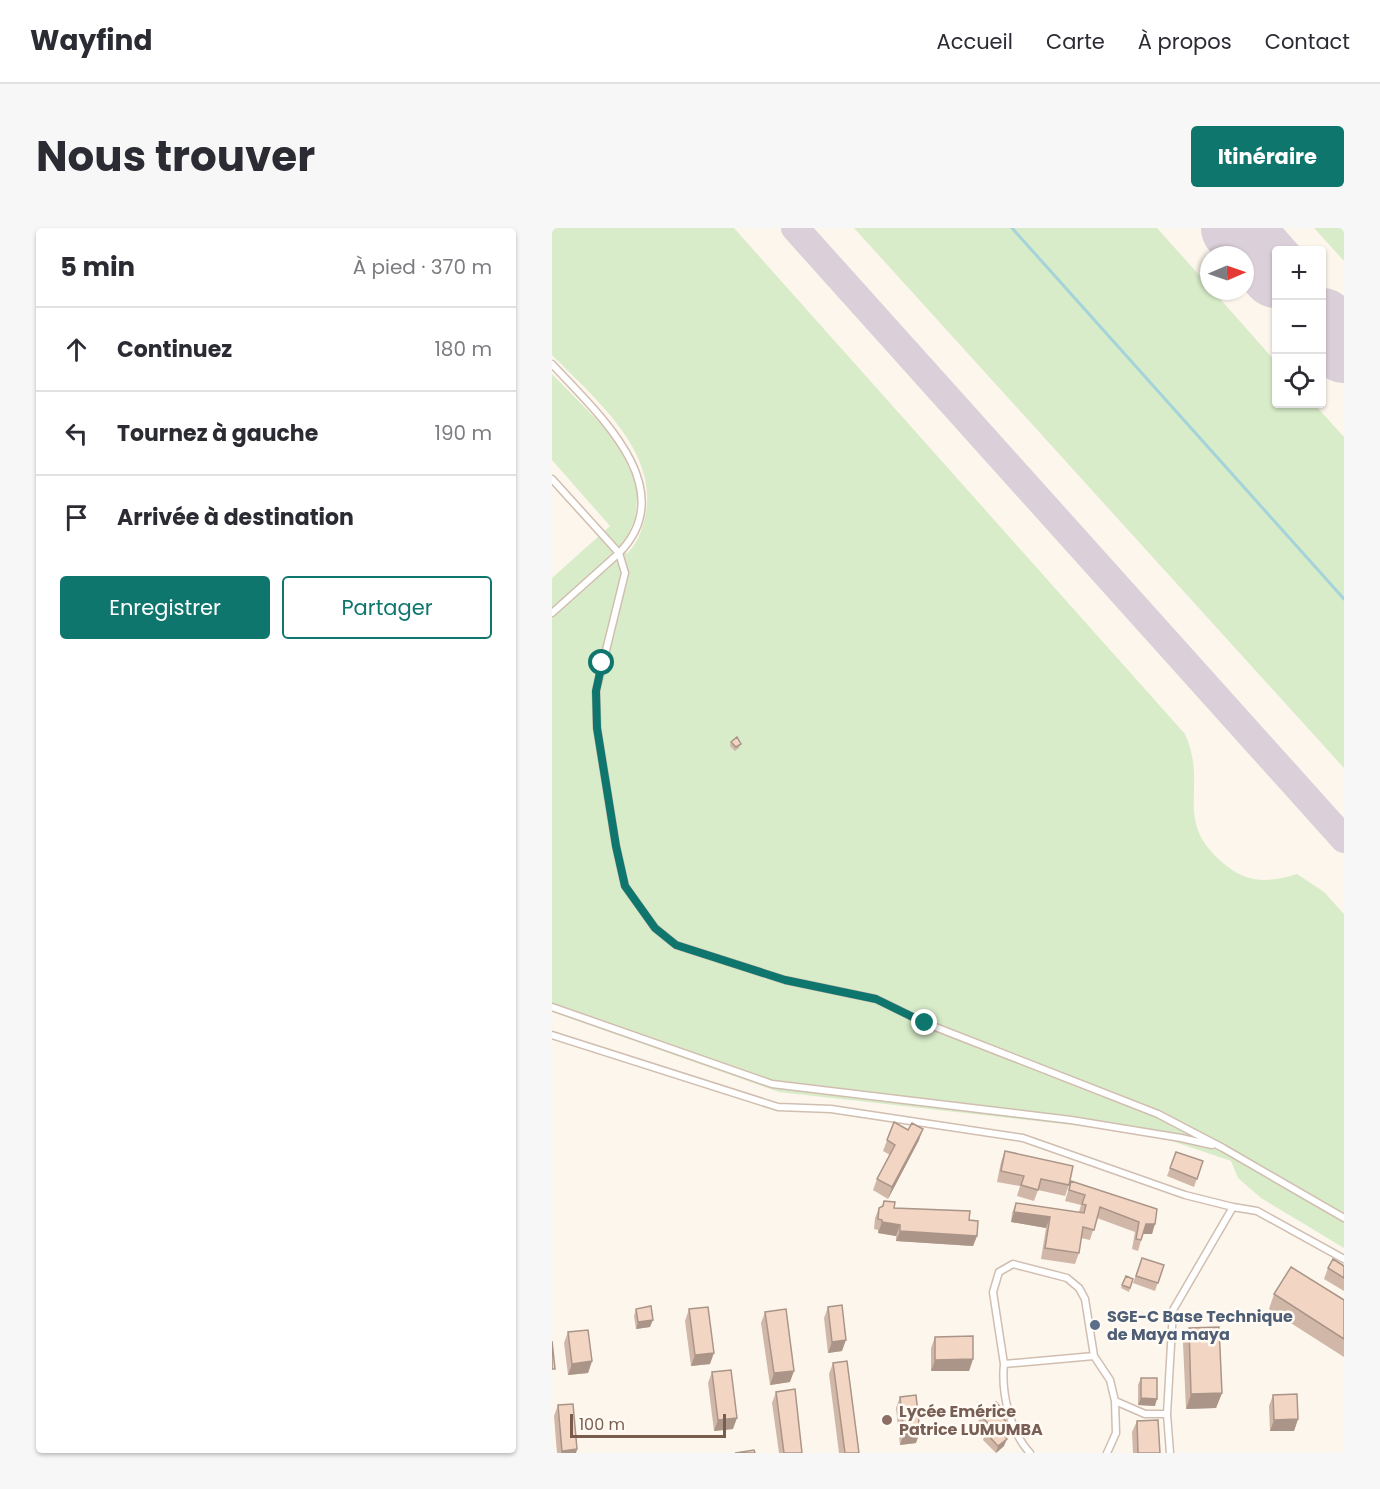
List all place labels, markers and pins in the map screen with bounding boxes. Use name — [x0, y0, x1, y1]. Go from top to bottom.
place label: SGE-C Base Technique de Maya maya — [1107, 1305, 1293, 1346]
marker: SGE-C Base Technique de Maya maya — [1088, 1318, 1102, 1332]
place label: Lycée Emérice Patrice LUMUMBA — [899, 1400, 1043, 1441]
marker: Lycée Emérice Patrice LUMUMBA — [880, 1413, 894, 1427]

